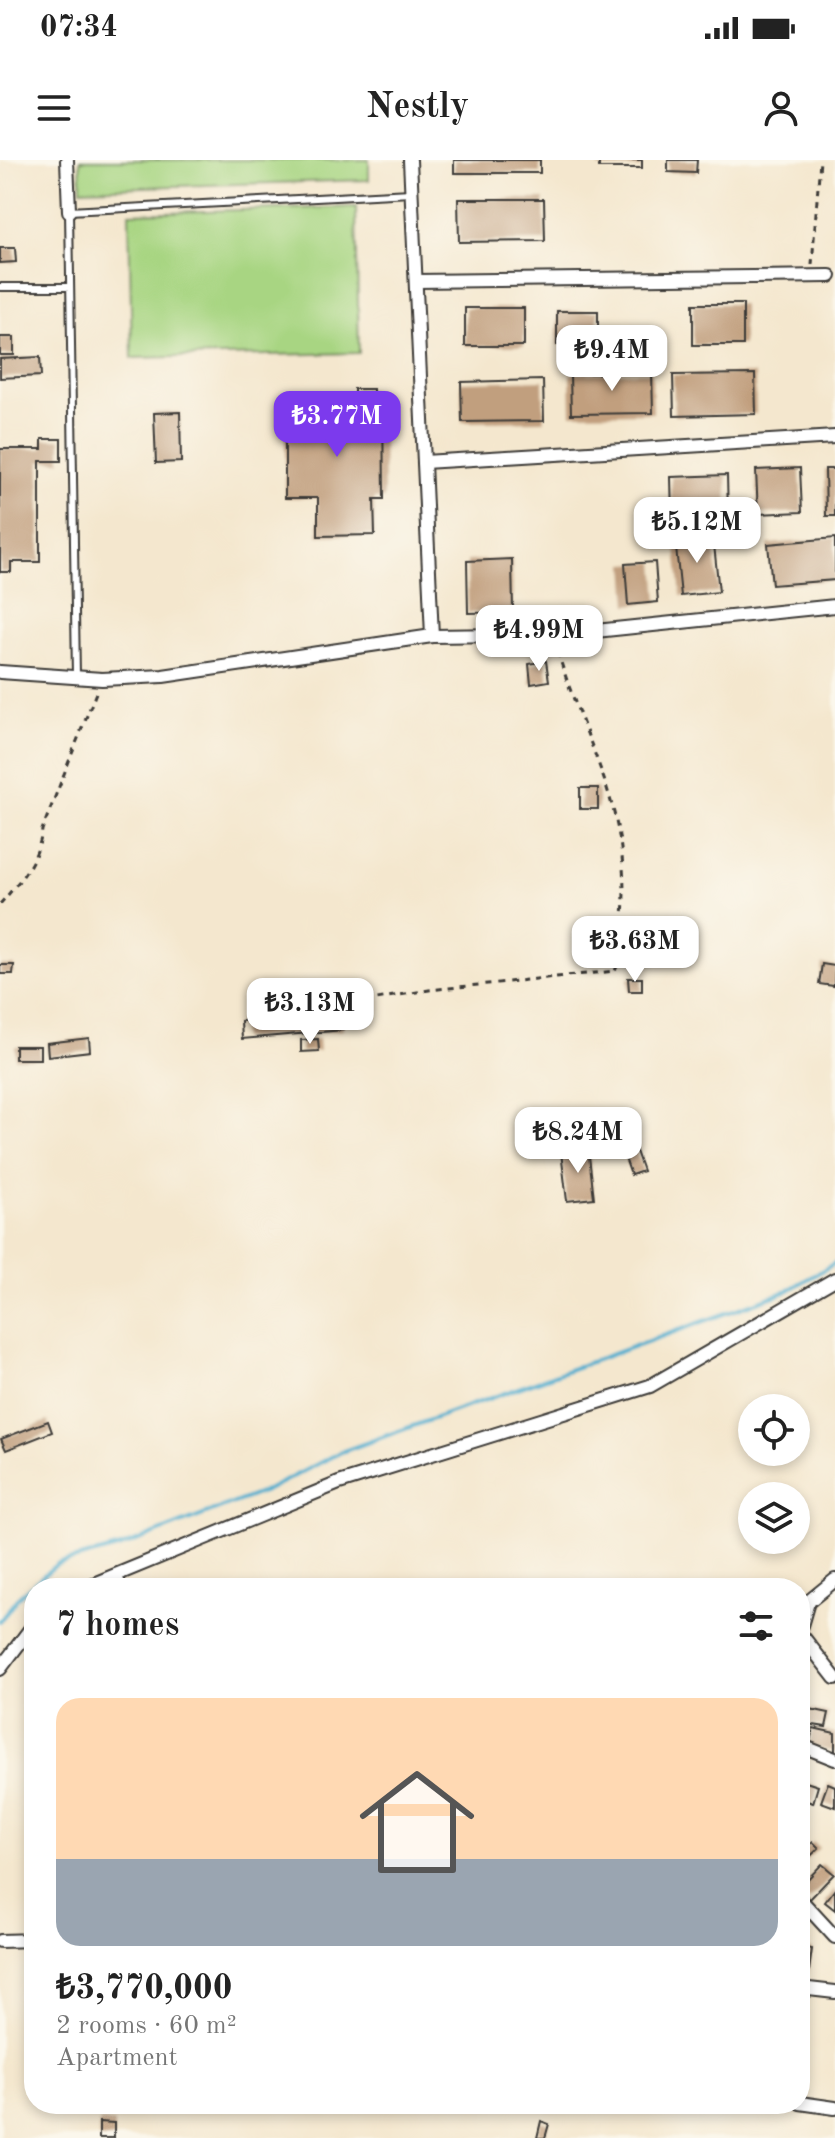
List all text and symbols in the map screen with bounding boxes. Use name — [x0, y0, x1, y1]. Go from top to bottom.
text: 07:34 — [40, 13, 118, 43]
icon: menu — [32, 86, 76, 130]
icon: person — [759, 86, 803, 130]
text: Nestly — [366, 90, 469, 126]
pin: ₺9.4M — [556, 325, 668, 393]
text: ₺9.4M — [574, 338, 650, 364]
pin: ₺3.77M — [272, 391, 402, 459]
text: ₺3.77M — [292, 404, 382, 430]
pin: ₺5.12M — [632, 497, 762, 565]
text: ₺5.12M — [652, 510, 742, 536]
pin: ₺4.99M — [474, 605, 604, 673]
text: ₺4.99M — [494, 618, 584, 644]
pin: ₺3.63M — [570, 916, 700, 984]
text: ₺3.63M — [590, 929, 680, 955]
pin: ₺3.13M — [245, 978, 375, 1046]
text: ₺3.13M — [265, 991, 355, 1017]
pin: ₺8.24M — [513, 1107, 643, 1175]
text: ₺8.24M — [533, 1120, 623, 1146]
map controls — [738, 1394, 810, 1554]
button: locate — [738, 1394, 810, 1466]
button: layers — [738, 1482, 810, 1554]
icon: filters — [734, 1604, 778, 1648]
text: 7 homes — [56, 1609, 179, 1643]
icon: home — [345, 1750, 489, 1894]
text: ₺3,770,000 — [56, 1972, 233, 2006]
text: 2 rooms · 60 m² — [56, 2013, 237, 2039]
text: Apartment — [56, 2045, 178, 2071]

